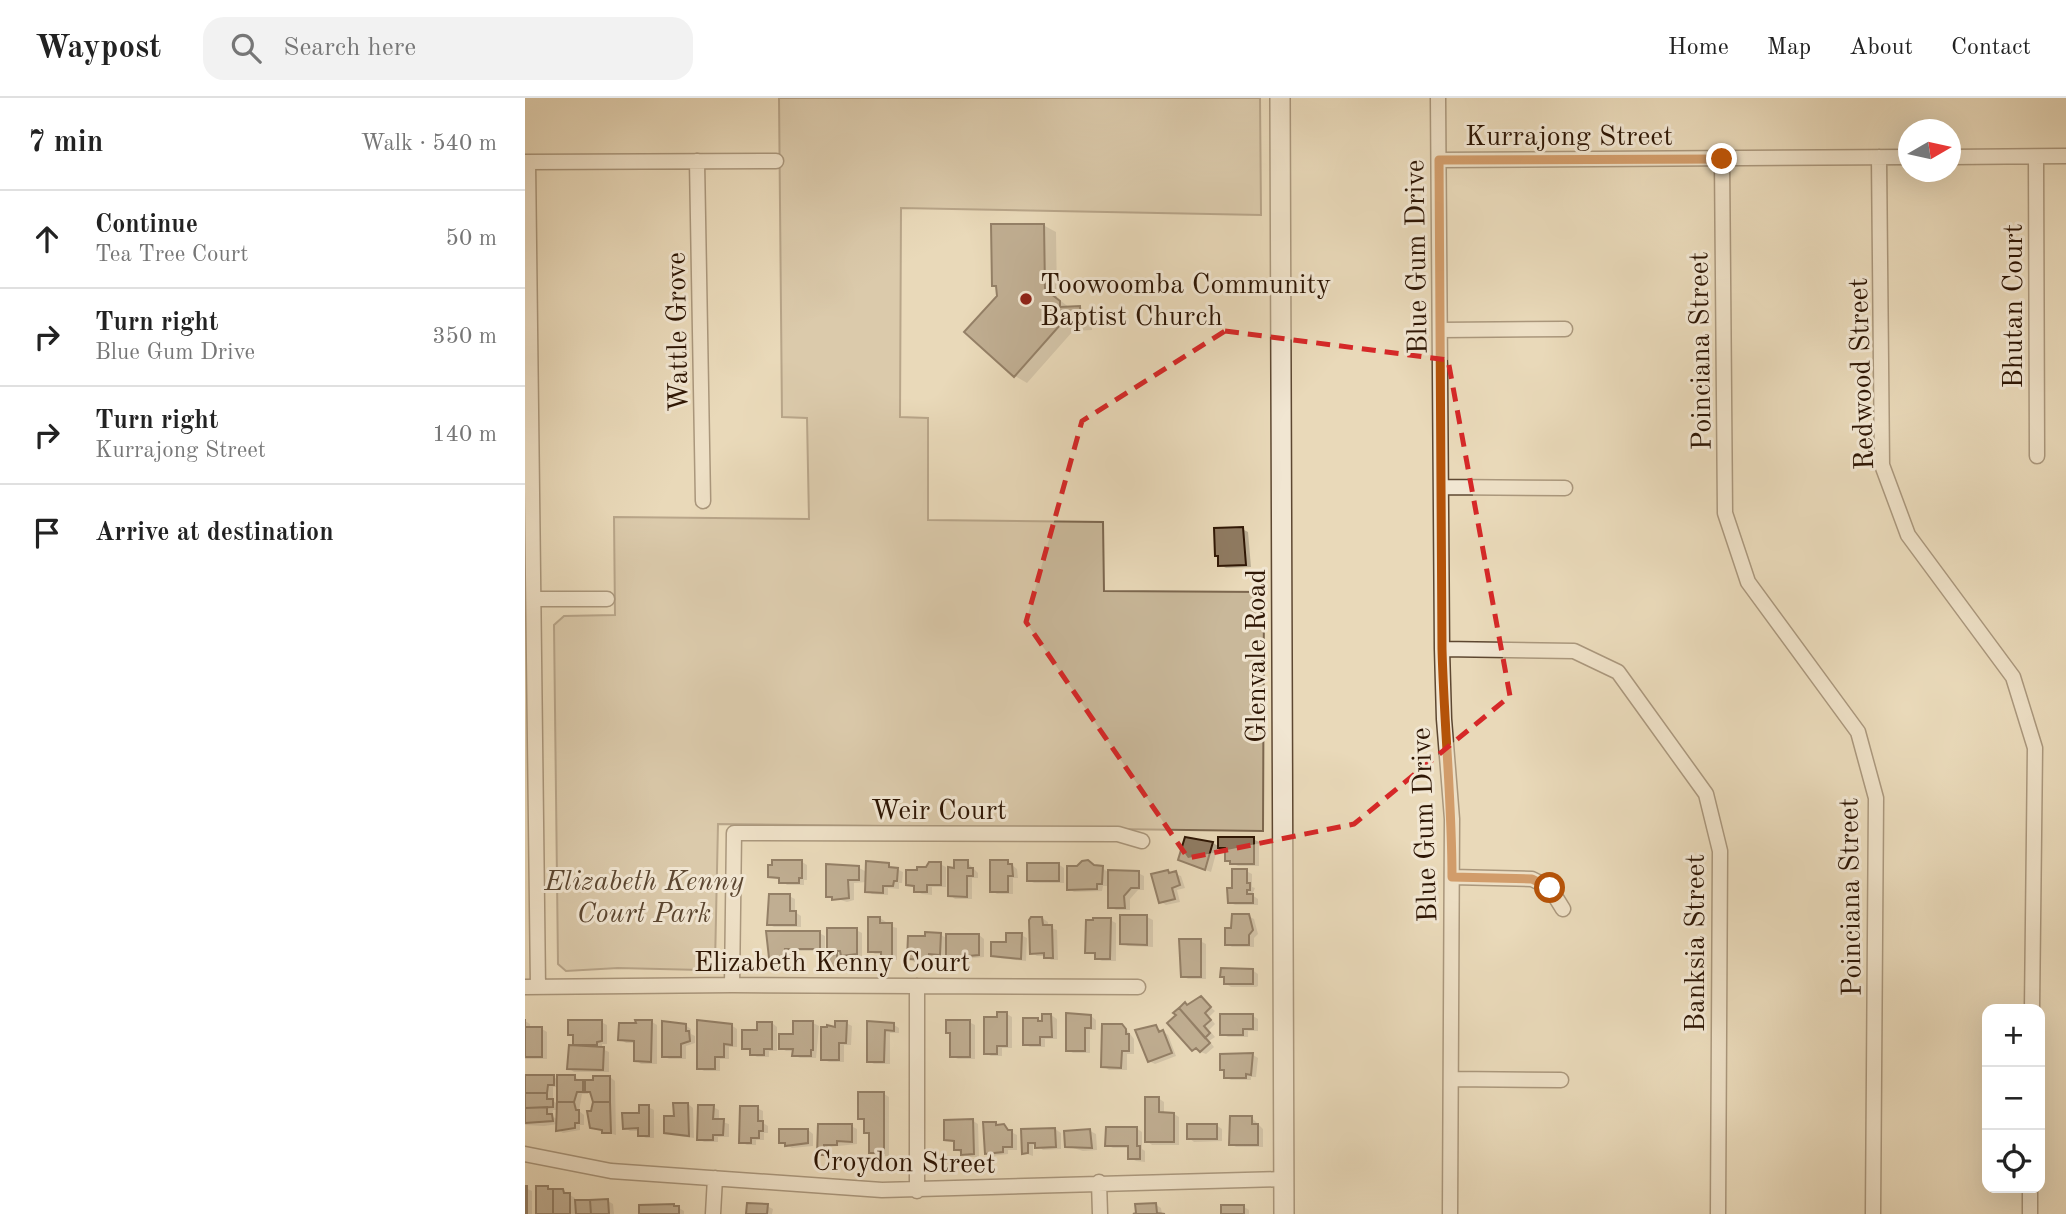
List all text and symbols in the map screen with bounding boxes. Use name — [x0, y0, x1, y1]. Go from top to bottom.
search box — [203, 17, 693, 80]
icon: search — [227, 29, 265, 67]
text: Waypost — [35, 32, 161, 65]
text: Search here — [283, 35, 416, 61]
text: Home — [1668, 36, 1729, 60]
text: Map — [1767, 36, 1811, 60]
text: About — [1849, 36, 1913, 60]
text: Contact — [1951, 36, 2031, 60]
north arrow — [1898, 119, 1961, 182]
street label: Kurrajong Street — [1465, 124, 1673, 152]
text: 7 min — [28, 128, 103, 158]
text: Walk · 540 m — [361, 132, 497, 155]
route end — [1706, 143, 1737, 174]
street label: Blue Gum Drive — [1402, 159, 1434, 355]
text: Continue — [95, 212, 198, 238]
icon: ahead — [28, 220, 66, 258]
street label: Bhutan Court — [2001, 224, 2029, 388]
text: 50 m — [446, 227, 497, 250]
text: Tea Tree Court — [95, 243, 248, 266]
street label: Poinciana Street — [1686, 251, 1718, 451]
street label: Wattle Grove — [664, 252, 694, 412]
place label: Toowoomba Community Baptist Church — [1040, 272, 1331, 332]
street label: Redwood Street — [1846, 277, 1880, 471]
marker: Toowoomba Community Baptist Church — [1018, 291, 1034, 307]
text: Turn right — [95, 310, 218, 336]
icon: right — [28, 318, 66, 356]
text: 350 m — [432, 325, 497, 348]
text: Blue Gum Drive — [95, 341, 255, 364]
text: Turn right — [95, 408, 218, 434]
icon: right — [28, 416, 66, 454]
text: 140 m — [432, 423, 497, 446]
text: Kurrajong Street — [95, 439, 266, 462]
icon: arrive — [28, 514, 66, 552]
text: Arrive at destination — [95, 520, 334, 546]
street label: Glenvale Road — [1244, 569, 1272, 743]
street label: Blue Gum Drive — [1409, 727, 1443, 923]
street label: Poinciana Street — [1836, 797, 1868, 997]
street label: Weir Court — [871, 798, 1007, 826]
street label: Banksia Street — [1683, 854, 1711, 1032]
park label: Elizabeth Kenny Court Park — [543, 869, 744, 929]
route start — [1534, 872, 1565, 903]
street label: Elizabeth Kenny Court — [694, 950, 970, 978]
map controls — [1982, 1004, 2045, 1193]
button: + — [1982, 1004, 2045, 1067]
button: − — [1982, 1067, 2045, 1130]
button: locate — [1982, 1130, 2045, 1193]
street label: Croydon Street — [812, 1148, 996, 1180]

